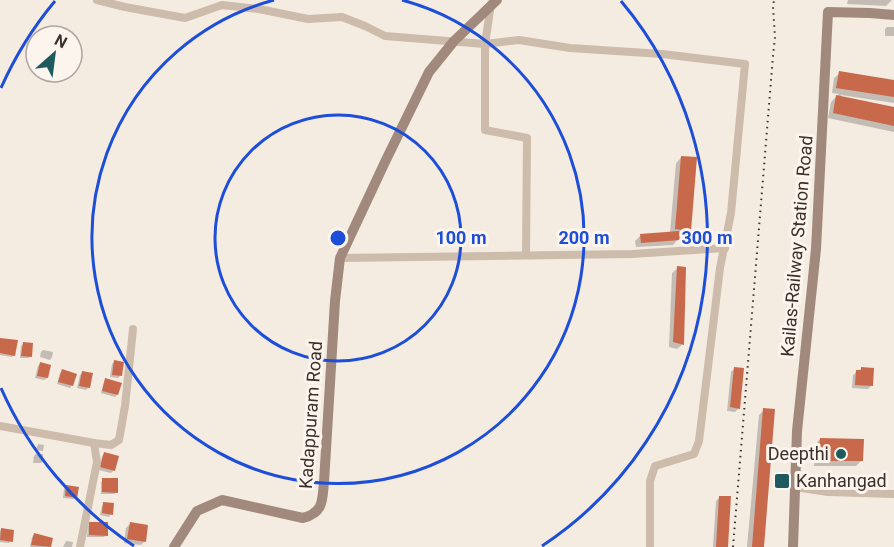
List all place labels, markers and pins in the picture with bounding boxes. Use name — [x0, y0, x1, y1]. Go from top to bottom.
centre of rings — [328, 228, 348, 248]
place label: Deepthi — [768, 443, 829, 464]
marker: Deepthi — [834, 447, 848, 461]
place label: Kanhangad — [796, 470, 887, 491]
marker: Kanhangad — [773, 472, 791, 490]

